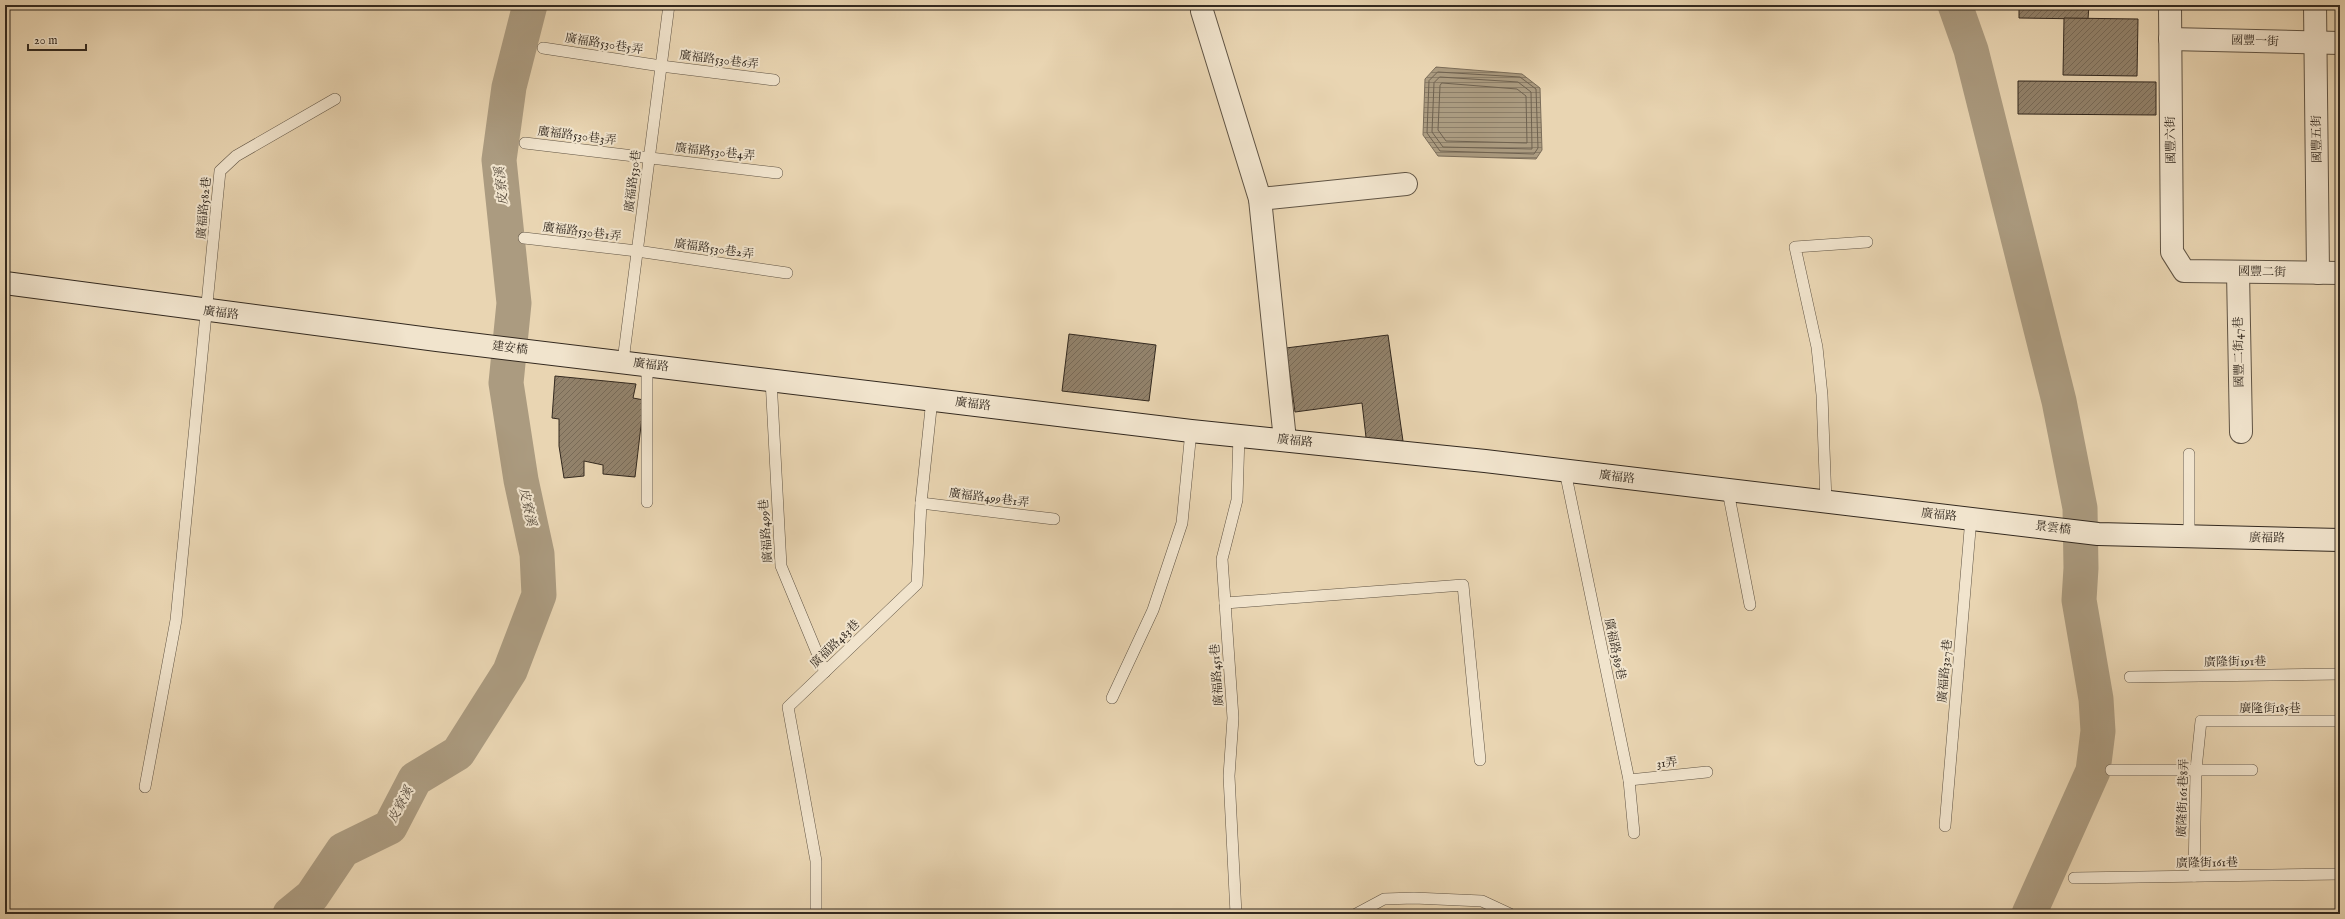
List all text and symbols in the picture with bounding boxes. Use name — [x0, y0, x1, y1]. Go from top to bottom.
scale bar — [28, 26, 86, 52]
street label: 廣福路530巷5弄 — [564, 30, 644, 58]
text: 20 m — [34, 33, 57, 48]
street label: 國豐一街 — [2231, 33, 2280, 49]
street label: 廣福路530巷6弄 — [678, 48, 760, 72]
street label: 國豐五街 — [2309, 114, 2325, 163]
street label: 國豐六街 — [2163, 115, 2179, 164]
street label: 廣福路530巷3弄 — [537, 124, 617, 148]
street label: 廣福路530巷4弄 — [674, 140, 756, 164]
street label: 廣福路530巷 — [622, 149, 644, 213]
water label: 皮寮溪 — [491, 164, 512, 206]
street label: 廣福路582巷 — [194, 176, 214, 240]
street label: 廣福路530巷1弄 — [542, 220, 622, 244]
street label: 廣福路530巷2弄 — [673, 236, 755, 262]
street label: 國豐二街 — [2238, 264, 2287, 280]
street label: 廣福路 — [202, 303, 240, 323]
street label: 國豐二街47巷 — [2231, 316, 2247, 388]
street label: 建安橋 — [491, 338, 529, 358]
street label: 廣福路 — [632, 355, 670, 375]
street label: 廣福路 — [954, 394, 992, 414]
street label: 廣福路 — [1276, 432, 1314, 450]
street label: 廣福路 — [1598, 467, 1636, 487]
water label: 皮寮溪 — [515, 486, 540, 530]
street label: 廣福路499巷1弄 — [948, 486, 1030, 510]
street label: 廣福路499巷 — [756, 498, 776, 564]
street label: 廣福路 — [1920, 506, 1958, 524]
street label: 景雲橋 — [2034, 518, 2072, 538]
street label: 廣福路 — [2249, 530, 2285, 546]
street label: 廣福路483巷 — [807, 617, 863, 671]
street label: 廣福路389巷 — [1601, 617, 1629, 681]
street label: 廣福路327巷 — [1935, 639, 1955, 703]
street label: 廣福路451巷 — [1207, 643, 1227, 707]
street label: 廣隆街191巷 — [2204, 654, 2266, 670]
street label: 廣隆街185巷 — [2239, 701, 2301, 716]
street label: 31弄 — [1656, 754, 1678, 772]
street label: 廣隆街161巷8弄 — [2174, 758, 2192, 838]
water label: 皮寮溪 — [384, 782, 419, 826]
street label: 廣隆街161巷 — [2176, 855, 2238, 871]

